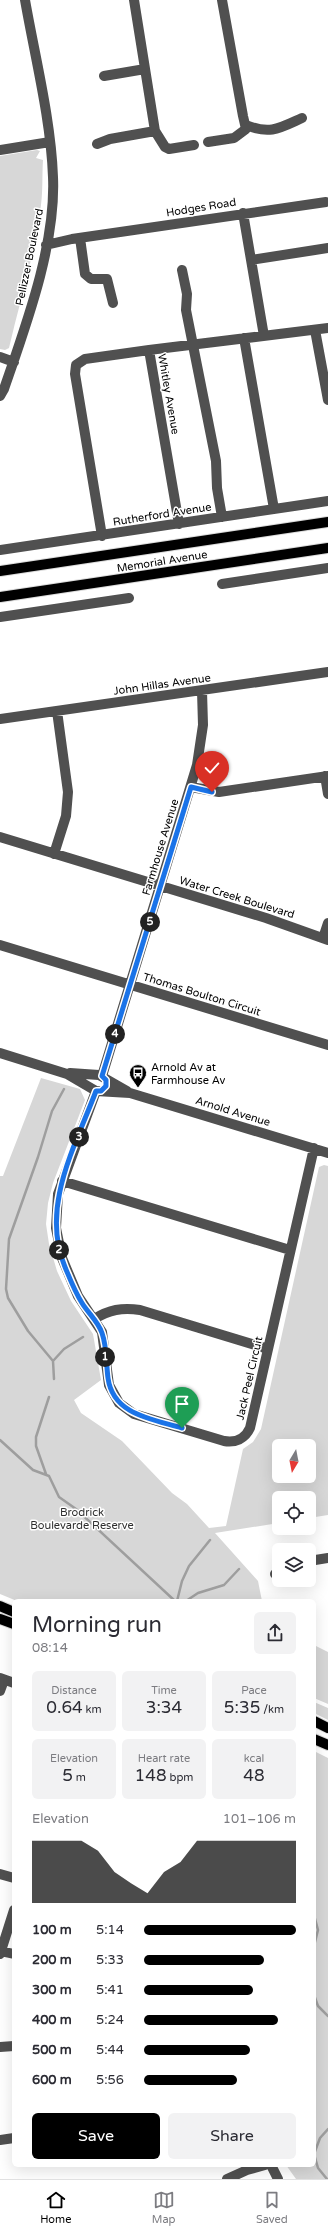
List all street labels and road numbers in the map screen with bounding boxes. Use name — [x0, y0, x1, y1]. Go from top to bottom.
street label: Hodges Road — [165, 196, 237, 219]
street label: Pellizzer Boulevard — [13, 207, 46, 307]
street label: Whitley Avenue — [155, 353, 182, 436]
street label: Rutherford Avenue — [112, 500, 212, 529]
street label: Memorial Avenue — [116, 548, 208, 575]
street label: John Hillas Avenue — [113, 671, 212, 698]
street label: Farmhouse Avenue — [140, 797, 181, 897]
street label: Water Creek Boulevard — [178, 874, 296, 921]
street label: Thomas Boulton Circuit — [141, 970, 262, 1019]
street label: Arnold Avenue — [194, 1094, 272, 1129]
street label: Jack Peel Circuit — [234, 1335, 265, 1421]

